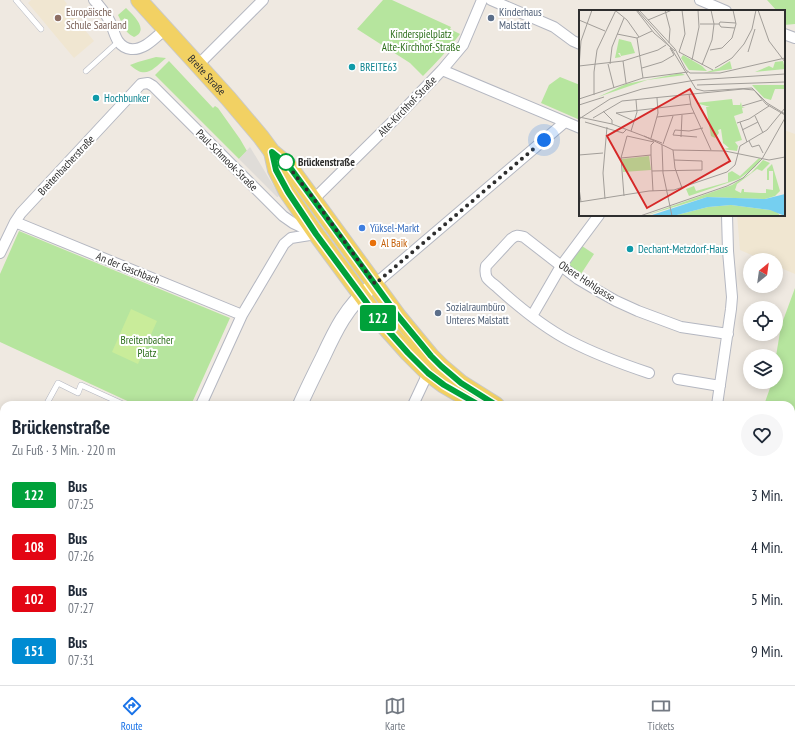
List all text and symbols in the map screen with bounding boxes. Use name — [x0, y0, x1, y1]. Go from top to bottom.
place label: Europäische Schule Saarland — [66, 5, 127, 32]
place label: Kinderhaus Malstatt — [499, 5, 542, 32]
inset map — [579, 10, 785, 216]
marker: Europäische Schule Saarland — [53, 13, 63, 23]
marker: Kinderhaus Malstatt — [486, 13, 496, 23]
park label: Kinderspielplatz Alte-Kirchhof-Straße — [382, 27, 461, 54]
street label: Breite Straße — [185, 52, 229, 98]
place label: BREITE63 — [360, 60, 397, 74]
marker: BREITE63 — [347, 62, 357, 72]
street label: Alte-Kirchhof-Straße — [375, 73, 440, 139]
place label: Hochbunker — [104, 91, 150, 105]
marker: Hochbunker — [91, 93, 101, 103]
street label: Paul-Schmook-Straße — [193, 126, 261, 194]
your location — [534, 130, 554, 150]
street label: Breitenbacherstraße — [35, 132, 98, 198]
marker: Brückenstraße — [277, 153, 295, 171]
place label: Brückenstraße — [298, 155, 355, 169]
place label: Yüksel-Markt — [370, 221, 419, 235]
marker: Yüksel-Markt — [357, 223, 367, 233]
place label: Al Baik — [381, 236, 408, 250]
marker: Al Baik — [368, 238, 378, 248]
place label: Dechant-Metzdorf-Haus — [638, 242, 728, 256]
marker: Dechant-Metzdorf-Haus — [625, 244, 635, 254]
street label: An der Gaschbach — [94, 249, 162, 287]
north arrow — [743, 253, 783, 293]
map controls — [743, 253, 783, 389]
street label: Obere Hohlgasse — [556, 258, 618, 305]
place label: Sozialraumbüro Unteres Malstatt — [446, 300, 509, 327]
button: locate — [743, 301, 783, 341]
line badge: 122 — [355, 305, 401, 331]
marker: Sozialraumbüro Unteres Malstatt — [433, 308, 443, 318]
text: 122 — [368, 309, 388, 327]
park label: Breitenbacher Platz — [121, 333, 173, 360]
button: layers — [743, 349, 783, 389]
button: heart — [741, 414, 783, 456]
text: Brückenstraße — [12, 415, 110, 439]
text: Zu Fuß · 3 Min. · 220 m — [12, 442, 115, 459]
text: Bus — [68, 477, 87, 496]
text: 122 — [24, 486, 44, 504]
text: 3 Min. — [751, 486, 783, 505]
text: 07:25 — [68, 496, 94, 513]
text: Bus — [68, 529, 87, 548]
text: 108 — [24, 538, 44, 556]
text: 4 Min. — [751, 538, 783, 557]
text: 07:26 — [68, 548, 94, 565]
text: Bus — [68, 581, 87, 600]
text: 102 — [24, 590, 44, 608]
text: 5 Min. — [751, 590, 783, 609]
text: 07:27 — [68, 600, 94, 617]
text: Bus — [68, 633, 87, 652]
text: 151 — [24, 642, 44, 660]
text: 9 Min. — [751, 642, 783, 661]
text: 07:31 — [68, 652, 94, 669]
tab: Route — [121, 695, 143, 733]
tab: Karte — [384, 695, 406, 733]
tab: Tickets — [648, 695, 674, 733]

